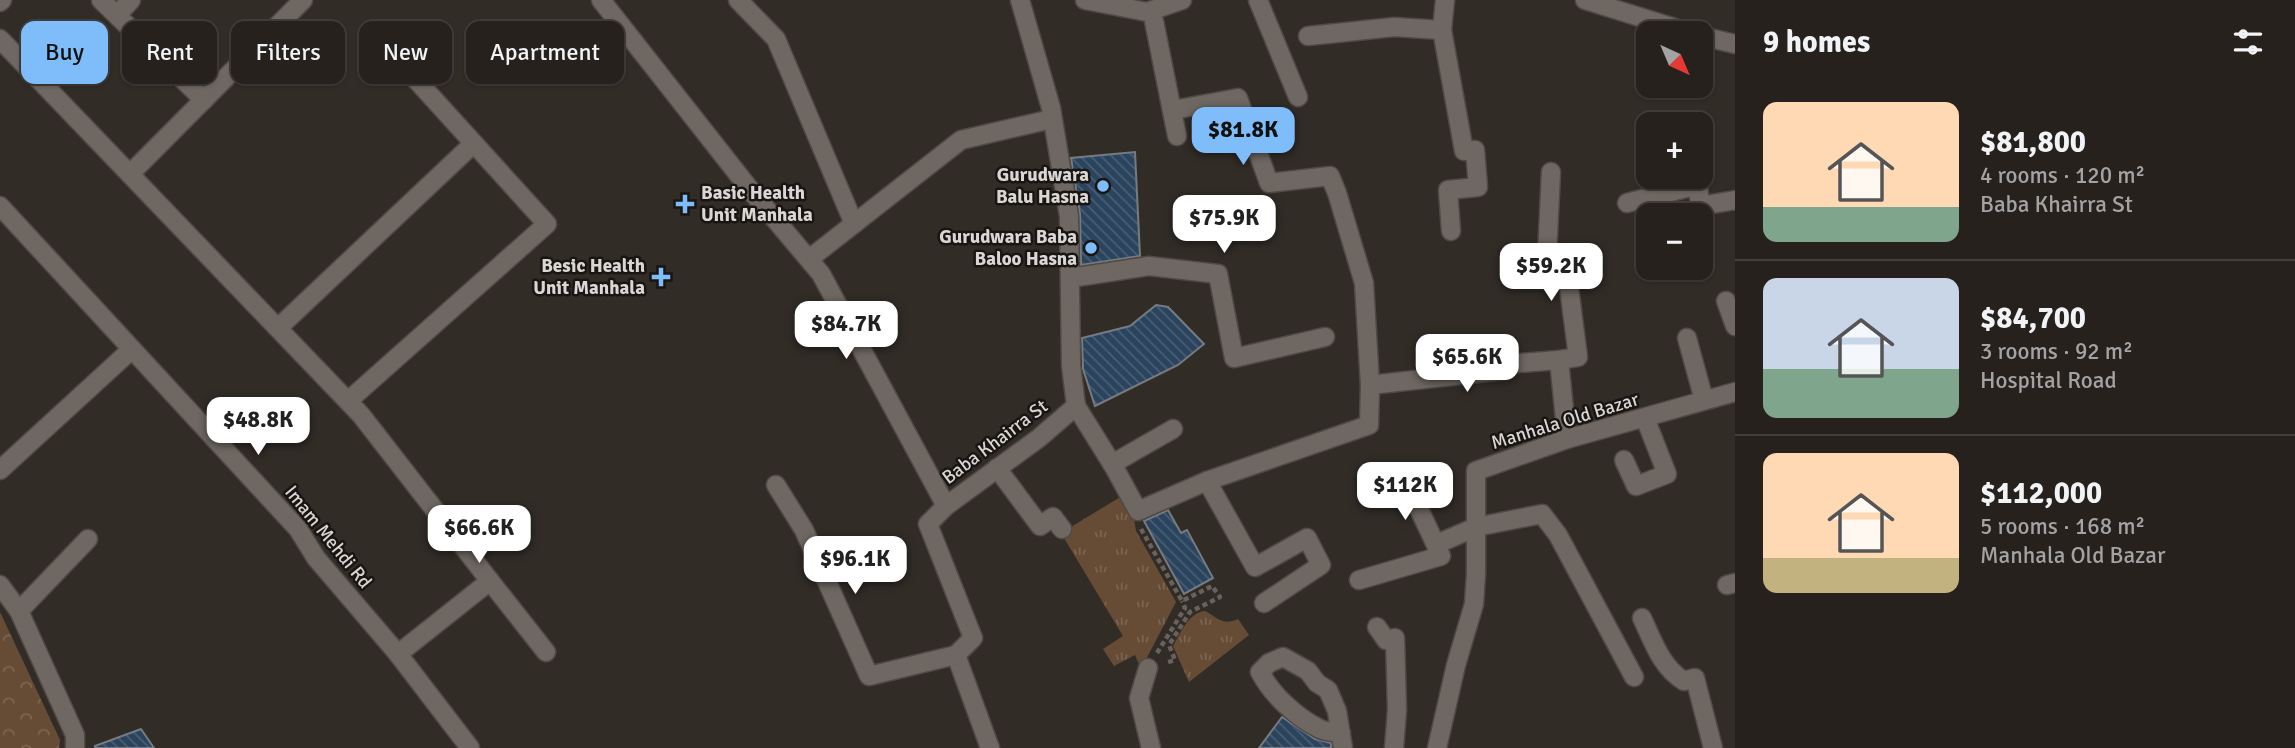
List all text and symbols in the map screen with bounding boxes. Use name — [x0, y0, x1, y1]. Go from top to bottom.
chip: Buy — [21, 21, 108, 84]
chip: Rent — [122, 21, 217, 84]
chip: Filters — [231, 21, 345, 84]
chip: New — [359, 21, 452, 84]
chip: Apartment — [466, 21, 624, 84]
north arrow — [1636, 21, 1713, 98]
map controls — [1636, 21, 1713, 280]
icon: filters — [2229, 23, 2267, 61]
text: 9 homes — [1763, 24, 1870, 61]
pin: $81.8K — [1186, 108, 1300, 167]
button: + — [1636, 112, 1713, 189]
text: $81.8K — [1208, 115, 1278, 144]
text: $81,800 — [1980, 124, 2086, 161]
icon: home — [1819, 130, 1903, 214]
text: 4 rooms · 120 m² — [1980, 161, 2145, 190]
place label: Gurudwara Balu Hasna — [996, 163, 1089, 209]
marker: Gurudwara Balu Hasna — [1095, 178, 1111, 194]
place label: Basic Health Unit Manhala — [701, 181, 813, 227]
text: Baba Khairra St — [1980, 190, 2133, 219]
marker: Basic Health Unit Manhala — [675, 194, 695, 214]
pin: $75.9K — [1167, 196, 1281, 255]
text: $75.9K — [1189, 203, 1259, 232]
button: − — [1636, 203, 1713, 280]
place label: Gurudwara Baba Baloo Hasna — [939, 225, 1077, 271]
marker: Gurudwara Baba Baloo Hasna — [1083, 240, 1099, 256]
pin: $59.2K — [1494, 244, 1608, 303]
text: $59.2K — [1516, 251, 1586, 280]
place label: Besic Health Unit Manhala — [533, 254, 645, 300]
marker: Besic Health Unit Manhala — [651, 267, 671, 287]
text: $84,700 — [1980, 300, 2086, 337]
pin: $84.7K — [789, 302, 903, 361]
icon: home — [1819, 306, 1903, 390]
text: $84.7K — [811, 309, 881, 338]
pin: $65.6K — [1410, 334, 1524, 394]
text: 3 rooms · 92 m² — [1980, 337, 2133, 366]
text: $65.6K — [1432, 342, 1502, 371]
text: Hospital Road — [1980, 366, 2117, 395]
street label: Manhala Old Bazar — [1488, 387, 1642, 455]
street label: Baba Khairra St — [937, 394, 1053, 490]
pin: $48.8K — [201, 398, 315, 457]
text: $48.8K — [223, 405, 293, 434]
pin: $112K — [1356, 462, 1454, 522]
text: $112K — [1373, 470, 1437, 499]
text: $112,000 — [1980, 475, 2102, 512]
street label: Imam Mehdi Rd — [279, 481, 377, 593]
icon: home — [1819, 481, 1903, 565]
pin: $66.6K — [422, 505, 536, 565]
text: 5 rooms · 168 m² — [1980, 512, 2145, 541]
text: $66.6K — [444, 513, 514, 542]
pin: $96.1K — [798, 536, 912, 596]
text: Manhala Old Bazar — [1980, 541, 2165, 570]
text: $96.1K — [820, 544, 890, 573]

